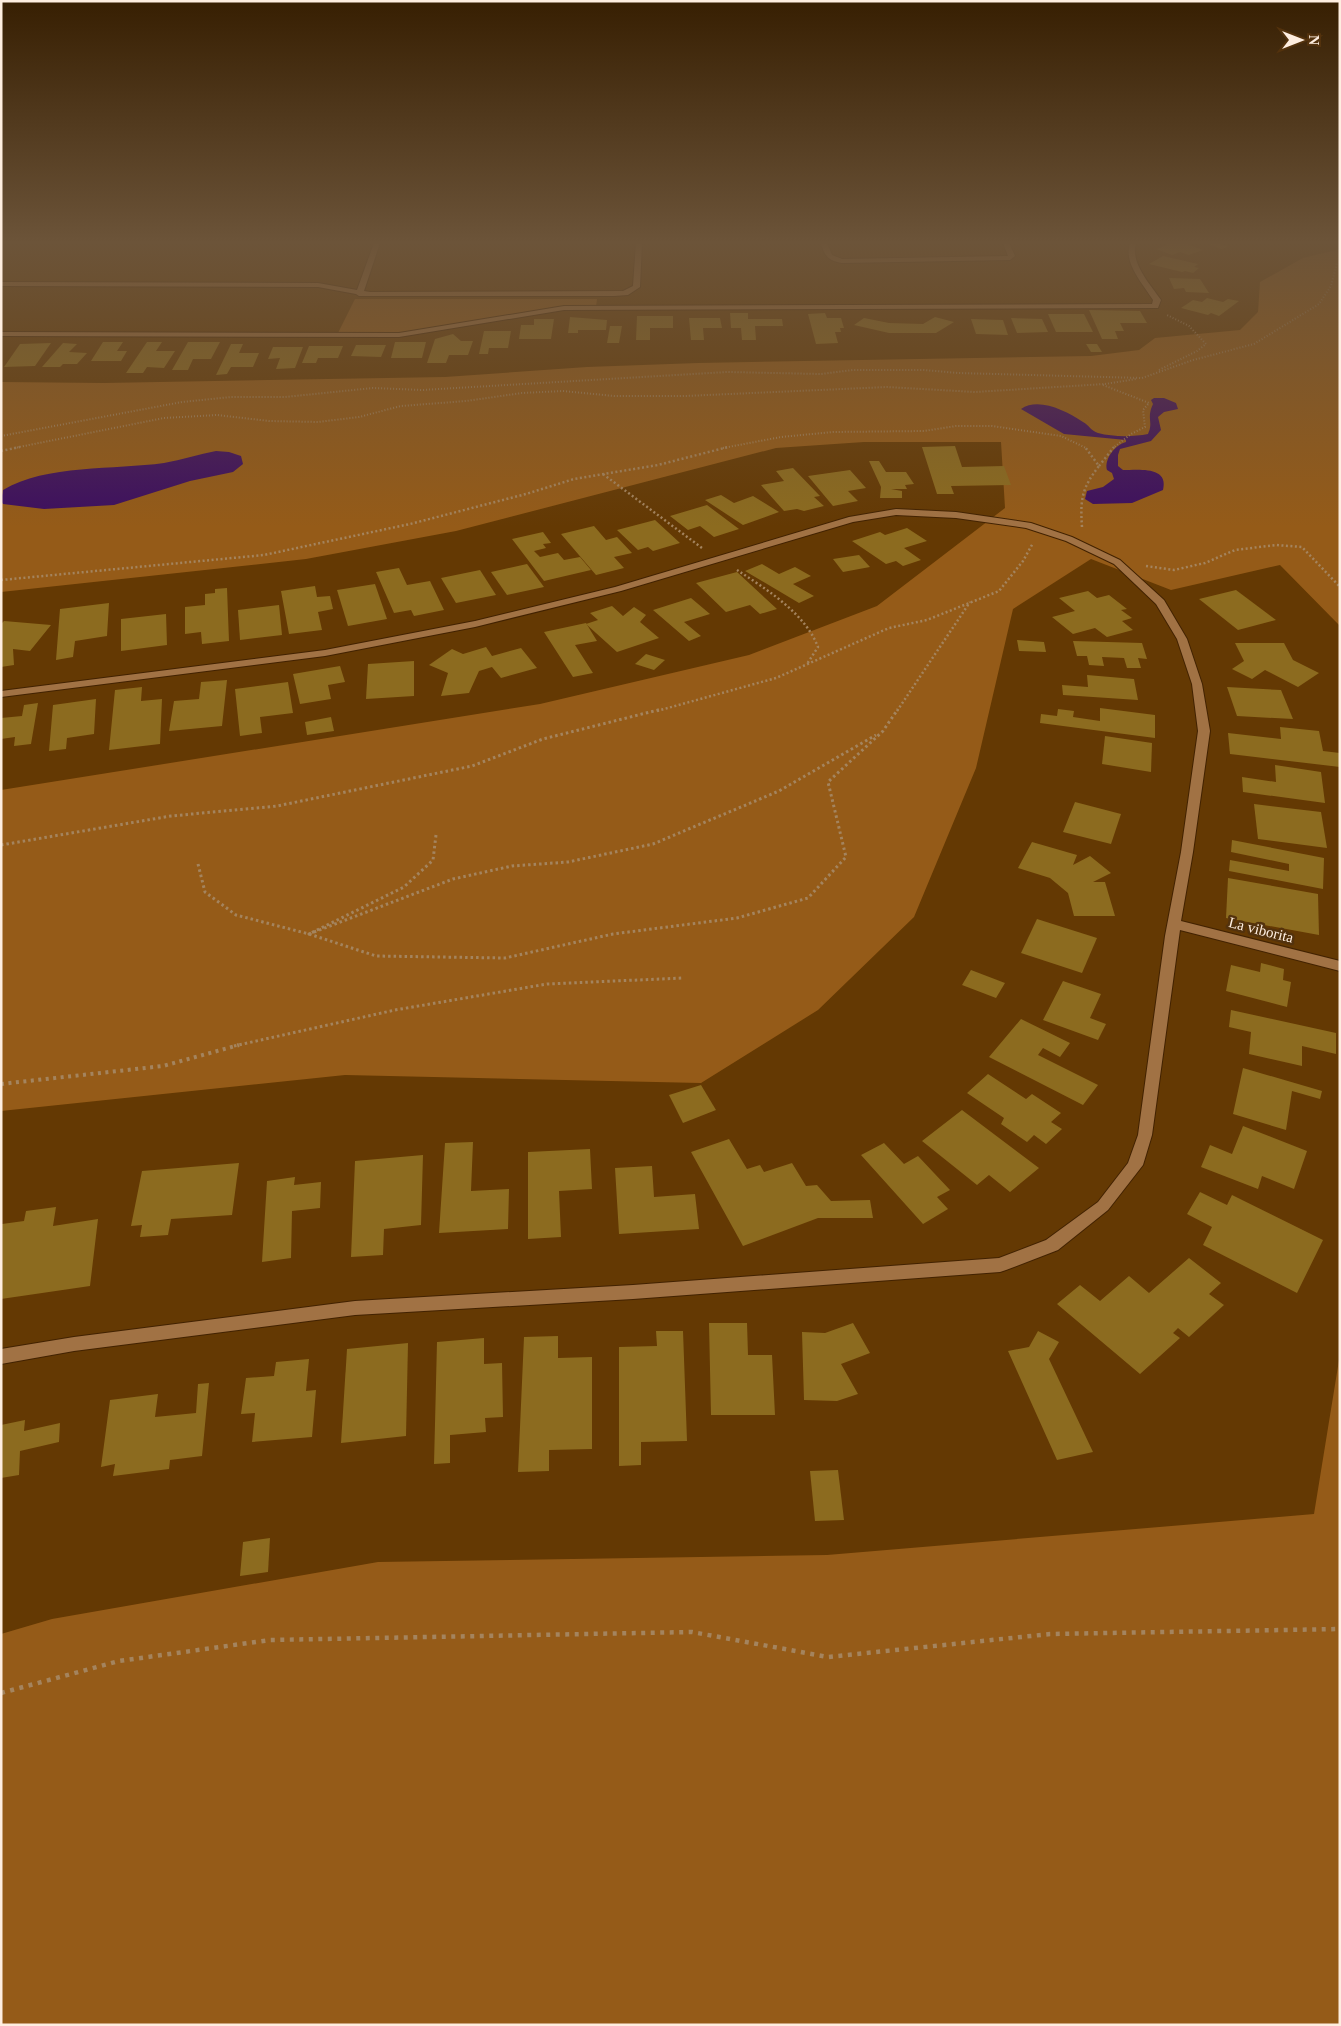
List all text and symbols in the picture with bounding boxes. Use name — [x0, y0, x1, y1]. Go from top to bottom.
north arrow — [1276, 15, 1326, 65]
text: N — [1306, 35, 1321, 45]
street label: La viborita — [1227, 914, 1295, 946]

